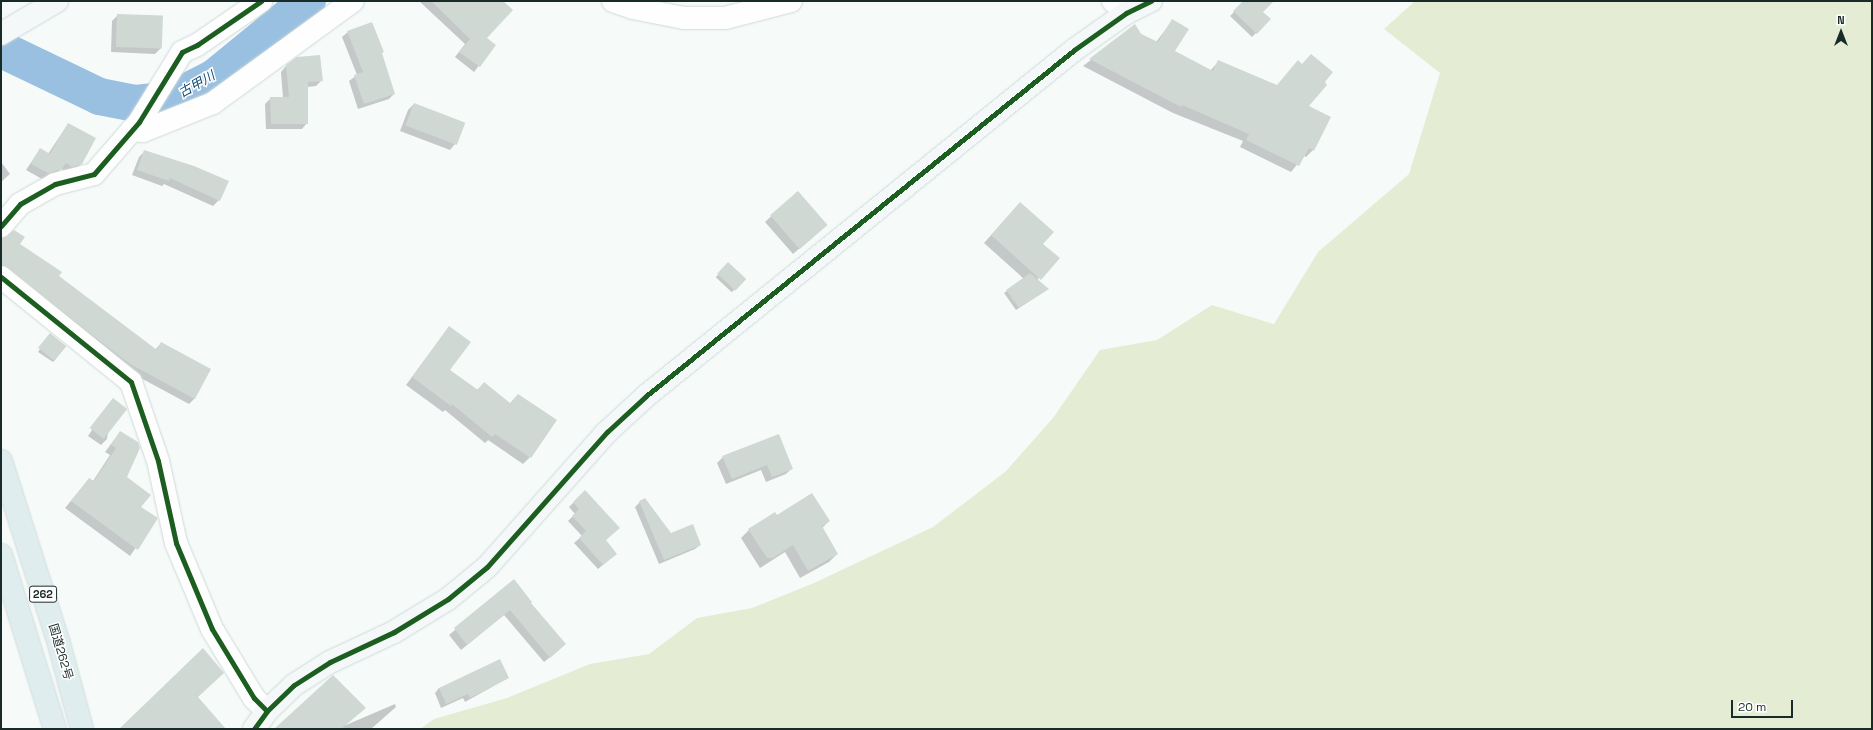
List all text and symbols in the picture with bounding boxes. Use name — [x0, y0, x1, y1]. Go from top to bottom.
north arrow — [1821, 12, 1861, 52]
text: N — [1837, 13, 1845, 27]
water label: 古甲川 — [176, 68, 218, 102]
road number: 262 — [29, 585, 57, 603]
street label: 国道262号 — [45, 622, 75, 682]
scale bar — [1733, 692, 1795, 718]
text: 20 m — [1738, 699, 1766, 715]

